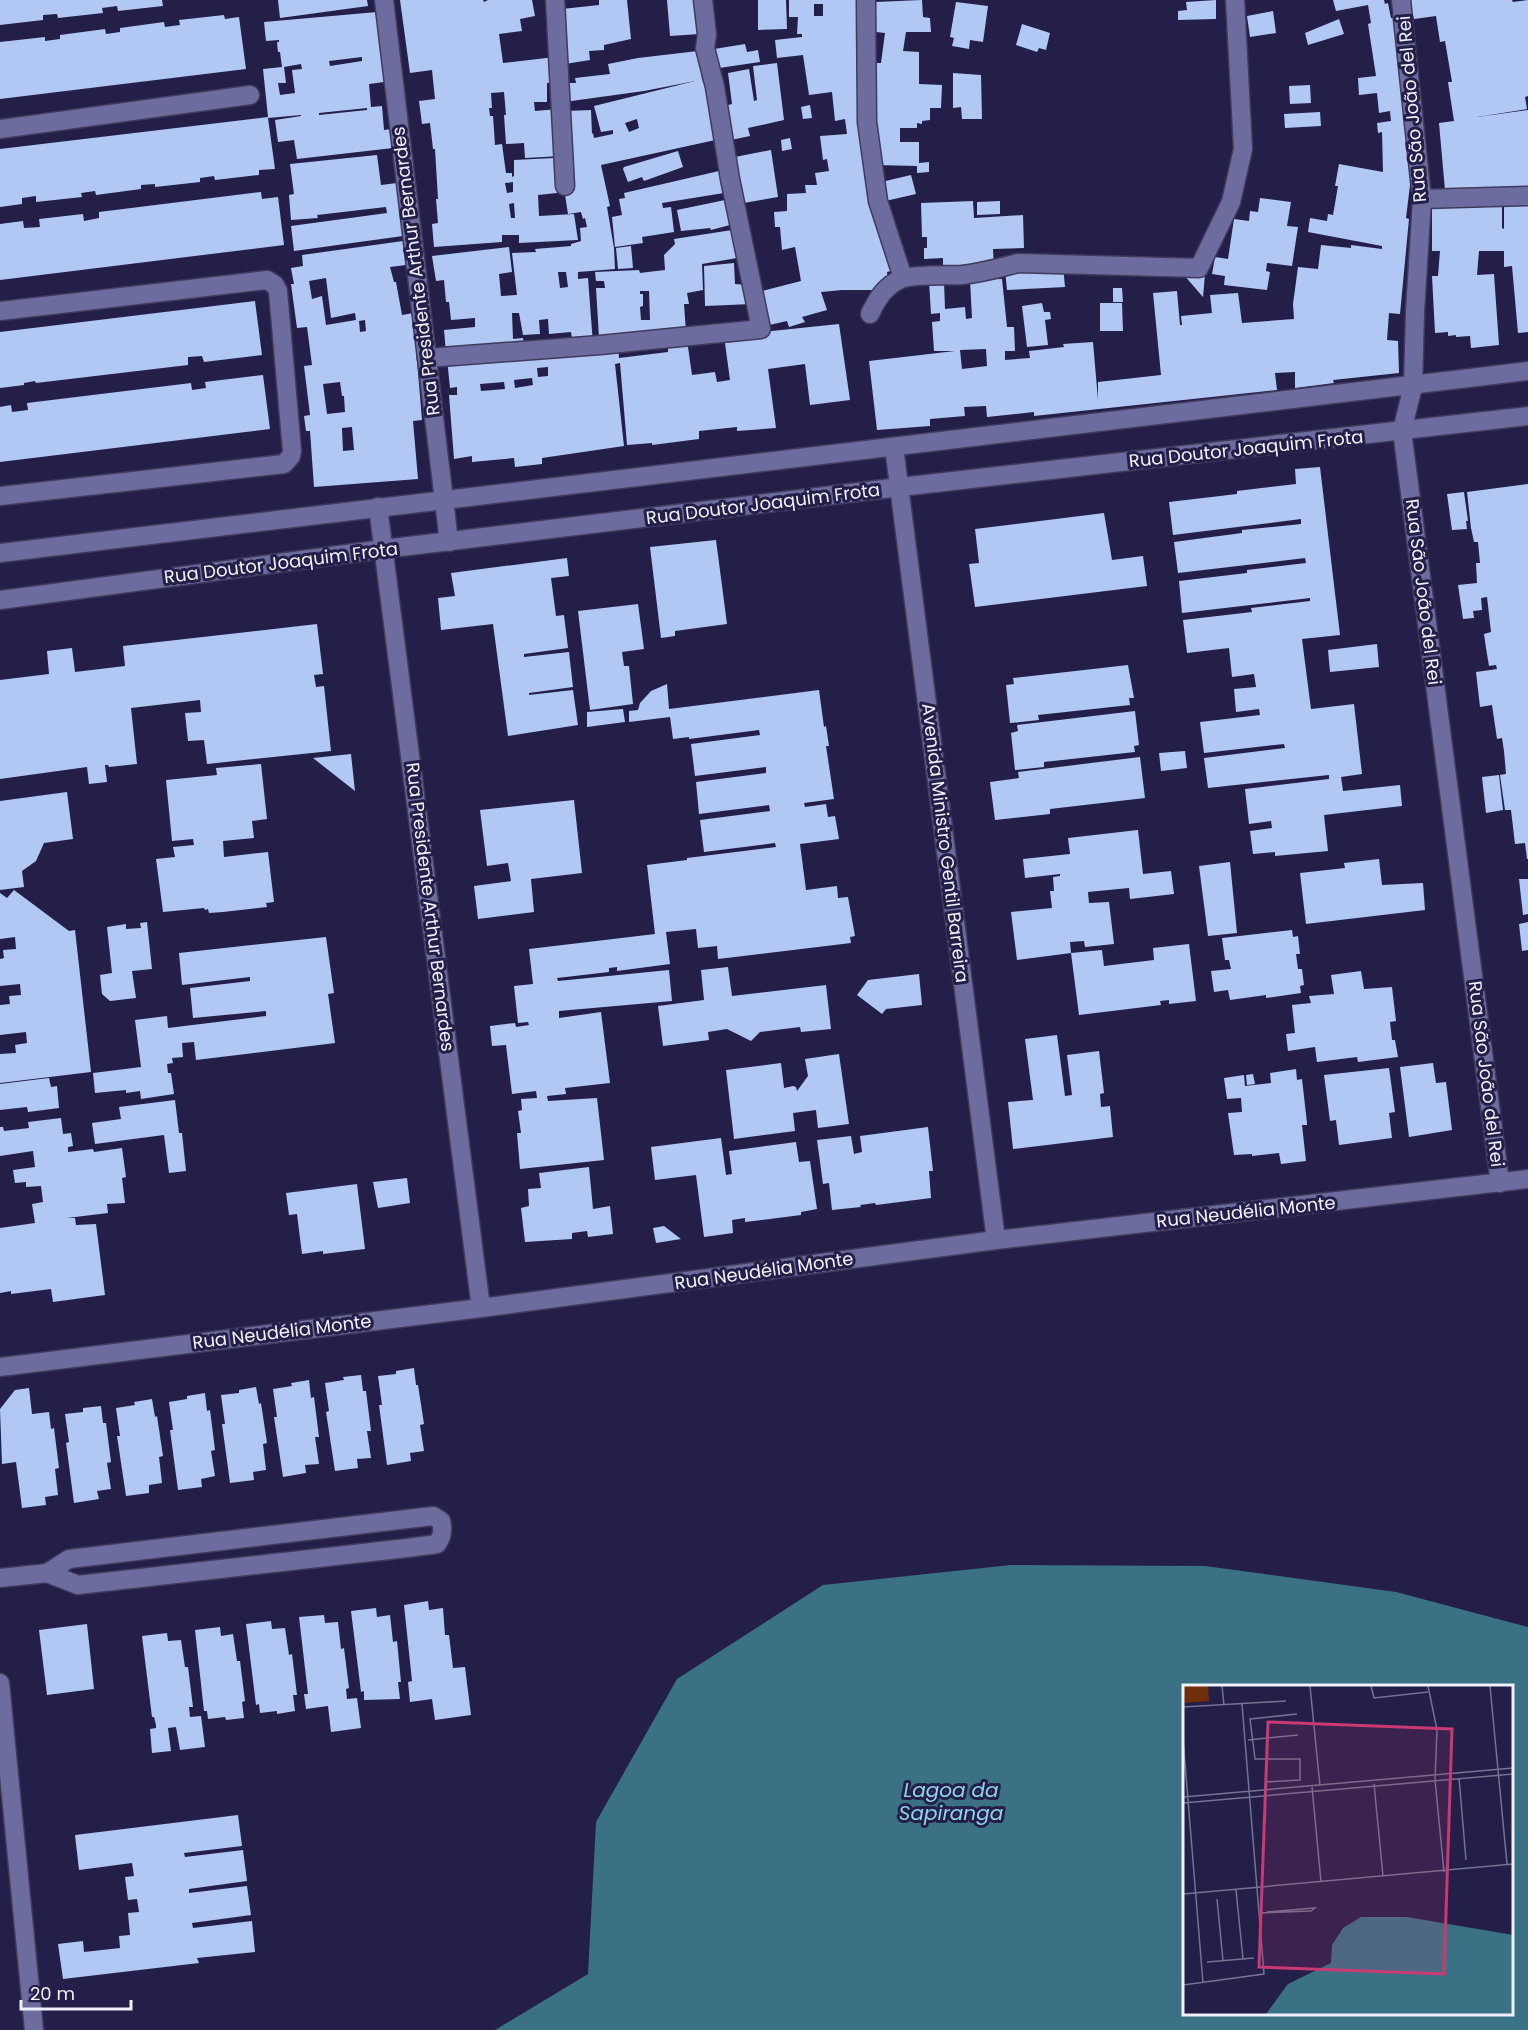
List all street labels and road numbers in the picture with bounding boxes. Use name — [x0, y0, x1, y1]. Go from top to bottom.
street label: Rua São João del Rei — [1391, 15, 1432, 203]
street label: Rua Presidente Arthur Bernardes — [385, 125, 446, 417]
street label: Rua Doutor Joaquim Frota — [1128, 424, 1364, 473]
street label: Rua Doutor Joaquim Frota — [645, 477, 881, 530]
street label: Rua São João del Rei — [1400, 498, 1447, 686]
street label: Rua Doutor Joaquim Frota — [163, 536, 399, 589]
street label: Avenida Ministro Gentil Barreira — [916, 702, 975, 984]
street label: Rua Presidente Arthur Bernardes — [400, 761, 461, 1053]
street label: Rua São João del Rei — [1463, 980, 1510, 1168]
street label: Rua Neudélia Monte — [1155, 1190, 1337, 1233]
street label: Rua Neudélia Monte — [673, 1246, 855, 1295]
street label: Rua Neudélia Monte — [191, 1308, 373, 1355]

